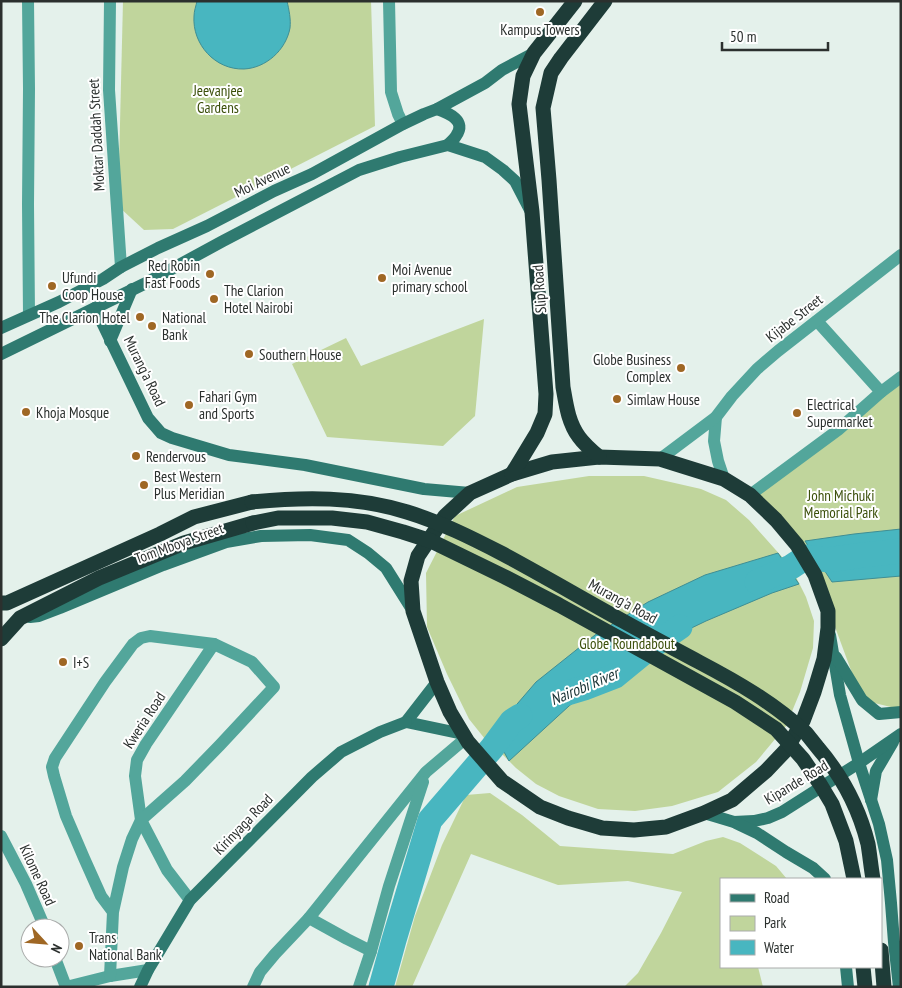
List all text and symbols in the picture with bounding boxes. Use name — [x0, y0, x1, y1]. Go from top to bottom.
marker: Kampus Towers — [534, 6, 546, 18]
place label: Kampus Towers — [500, 20, 580, 39]
scale bar — [722, 20, 828, 52]
text: 50 m — [730, 27, 756, 46]
street label: Moktar Daddah Street — [84, 78, 108, 192]
park label: Jeevanjee Gardens — [192, 81, 243, 117]
street label: Moi Avenue — [231, 158, 293, 202]
place label: Red Robin Fast Foods — [145, 256, 200, 292]
place label: Moi Avenue primary school — [392, 260, 468, 296]
street label: Slip Road — [528, 264, 550, 314]
place label: Ufundi Coop House — [62, 268, 123, 304]
marker: Red Robin Fast Foods — [204, 268, 216, 280]
marker: Moi Avenue primary school — [376, 272, 388, 284]
marker: Ufundi Coop House — [46, 280, 58, 292]
place label: The Clarion Hotel Nairobi — [224, 281, 293, 317]
street label: Kijabe Street — [762, 290, 826, 346]
marker: The Clarion Hotel Nairobi — [208, 293, 220, 305]
place label: The Clarion Hotel — [39, 308, 131, 327]
place label: National Bank — [162, 308, 207, 344]
marker: The Clarion Hotel — [134, 311, 146, 323]
marker: National Bank — [146, 320, 158, 332]
street label: Murang'a Road — [120, 333, 170, 409]
place label: Southern House — [259, 345, 342, 364]
marker: Southern House — [243, 348, 255, 360]
place label: Globe Business Complex — [593, 350, 671, 386]
marker: Globe Business Complex — [675, 362, 687, 374]
place label: Fahari Gym and Sports — [199, 387, 257, 423]
place label: Simlaw House — [627, 390, 700, 409]
marker: Simlaw House — [611, 393, 623, 405]
place label: Electrical Supermarket — [807, 395, 873, 431]
marker: Fahari Gym and Sports — [183, 399, 195, 411]
place label: Khoja Mosque — [36, 403, 109, 422]
marker: Khoja Mosque — [20, 406, 32, 418]
marker: Electrical Supermarket — [791, 407, 803, 419]
place label: Rendervous — [146, 447, 206, 466]
marker: Rendervous — [130, 450, 142, 462]
place label: Best Western Plus Meridian — [154, 467, 224, 503]
marker: Best Western Plus Meridian — [138, 479, 150, 491]
park label: John Michuki Memorial Park — [804, 486, 878, 522]
street label: Tom Mboya Street — [132, 518, 226, 568]
street label: Murang'a Road — [585, 574, 661, 628]
park label: Globe Roundabout — [579, 634, 675, 653]
place label: I+S — [73, 653, 89, 672]
marker: I+S — [57, 656, 69, 668]
water label: Nairobi River — [547, 662, 623, 709]
street label: Kweria Road — [119, 688, 169, 752]
street label: Kipande Road — [761, 756, 831, 808]
street label: Kirinyaga Road — [209, 790, 277, 858]
street label: Kilome Road — [16, 841, 60, 909]
legend — [720, 878, 882, 968]
text: Road — [764, 888, 790, 907]
text: Park — [764, 913, 786, 932]
north arrow — [20, 918, 70, 968]
place label: Trans National Bank — [89, 928, 162, 964]
text: Water — [764, 938, 795, 957]
marker: Trans National Bank — [73, 940, 85, 952]
text: N — [47, 941, 66, 956]

